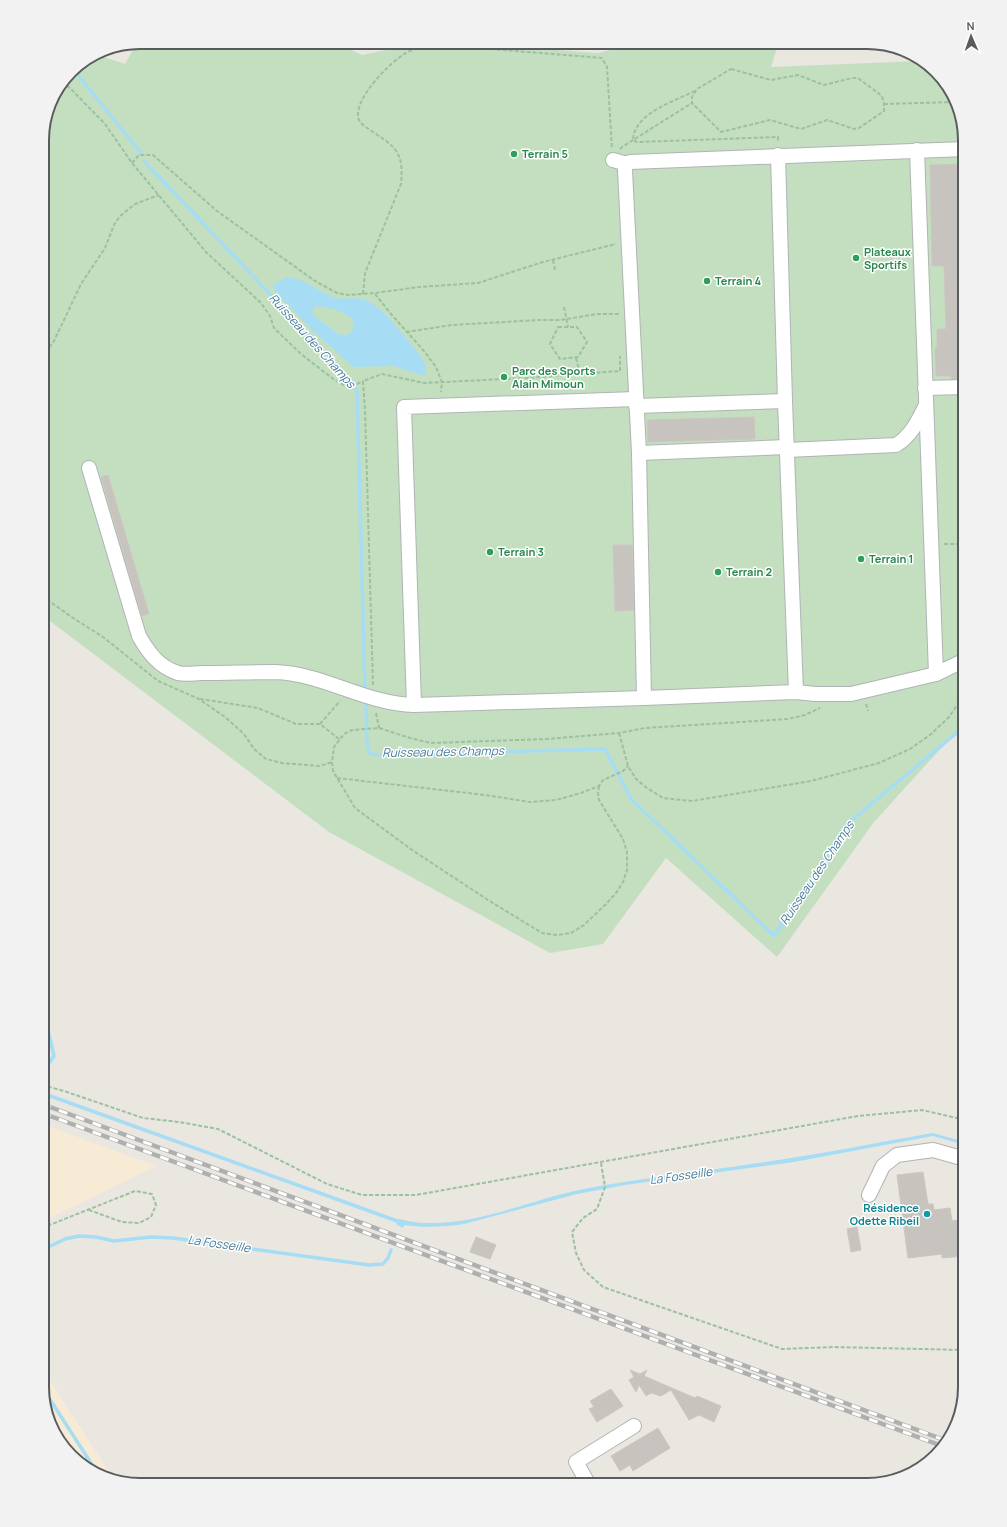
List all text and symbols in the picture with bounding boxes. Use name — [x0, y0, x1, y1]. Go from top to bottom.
north arrow — [951, 16, 991, 56]
text: N — [966, 18, 975, 33]
place label: Terrain 5 — [522, 146, 568, 161]
marker: Terrain 5 — [509, 149, 519, 159]
place label: Plateaux Sportifs — [864, 244, 911, 272]
marker: Plateaux Sportifs — [851, 253, 861, 263]
place label: Terrain 4 — [715, 273, 762, 288]
marker: Terrain 4 — [702, 276, 712, 286]
water label: Ruisseau des Champs — [265, 290, 361, 393]
place label: Parc des Sports Alain Mimoun — [512, 363, 596, 391]
marker: Parc des Sports Alain Mimoun — [499, 372, 509, 382]
place label: Terrain 3 — [498, 544, 544, 559]
marker: Terrain 3 — [485, 547, 495, 557]
place label: Terrain 1 — [869, 551, 913, 566]
marker: Terrain 1 — [856, 554, 866, 564]
place label: Terrain 2 — [726, 564, 772, 579]
marker: Terrain 2 — [713, 567, 723, 577]
water label: Ruisseau des Champs — [382, 742, 506, 761]
water label: Ruisseau des Champs — [775, 816, 859, 928]
water label: La Fosseille — [648, 1163, 714, 1188]
place label: Résidence Odette Ribeil — [850, 1200, 919, 1228]
marker: Résidence Odette Ribeil — [922, 1209, 932, 1219]
water label: La Fosseille — [187, 1231, 252, 1256]

